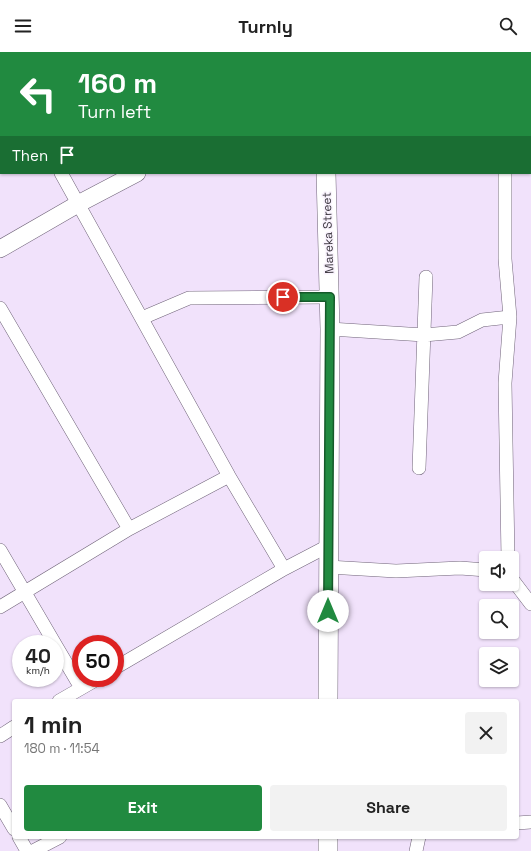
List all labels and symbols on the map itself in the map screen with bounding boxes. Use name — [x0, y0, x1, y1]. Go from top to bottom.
street label: Mareka Street — [319, 192, 337, 274]
pin — [266, 280, 300, 314]
position arrow — [307, 590, 349, 632]
speed limit sign: 50 — [72, 635, 124, 687]

